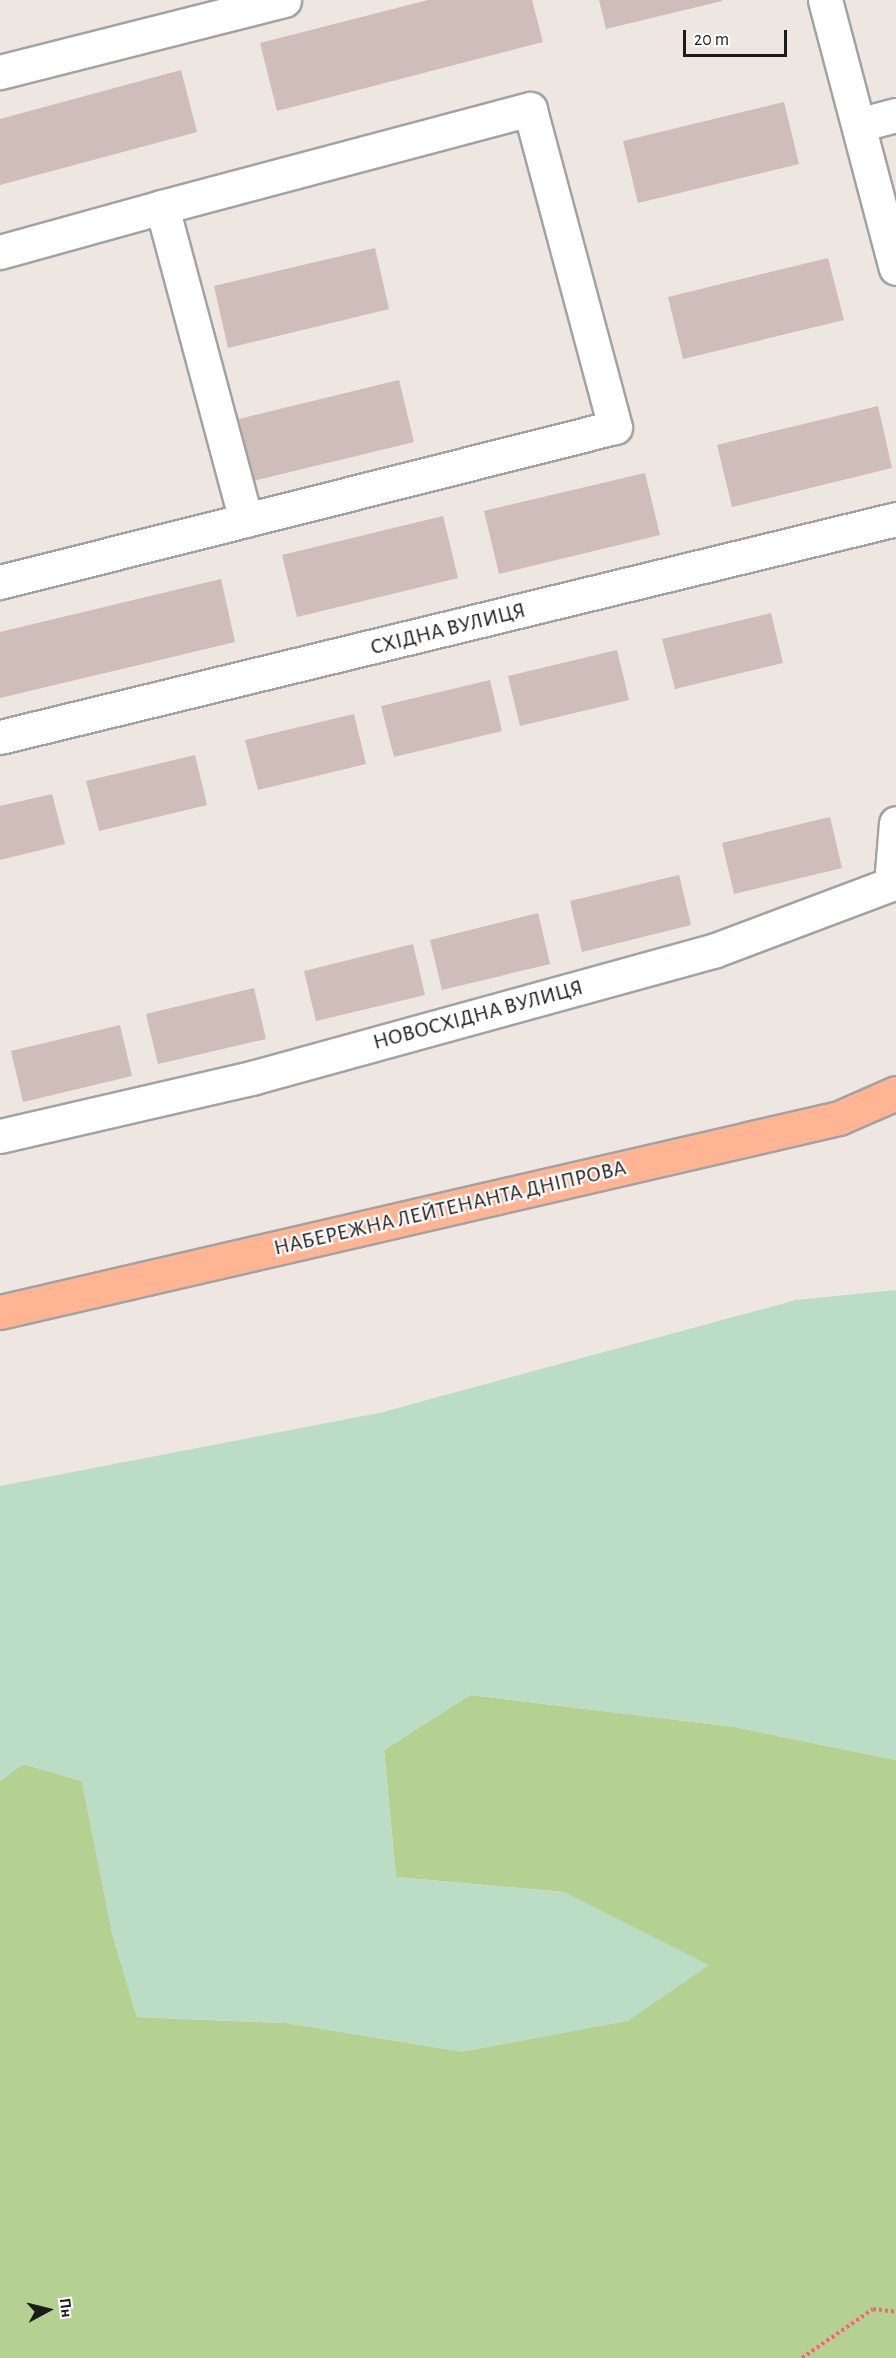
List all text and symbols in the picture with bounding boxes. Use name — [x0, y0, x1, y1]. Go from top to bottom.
scale bar — [686, 18, 790, 56]
text: 20 m — [694, 31, 729, 49]
street label: СХІДНА ВУЛИЦЯ — [368, 597, 528, 661]
street label: НОВОСХІДНА ВУЛИЦЯ — [370, 974, 586, 1056]
street label: НАБЕРЕЖНА ЛЕЙТЕНАНТА ДНІПРОВА — [271, 1155, 629, 1261]
north arrow — [18, 2280, 78, 2340]
text: Пн — [57, 2297, 75, 2318]

